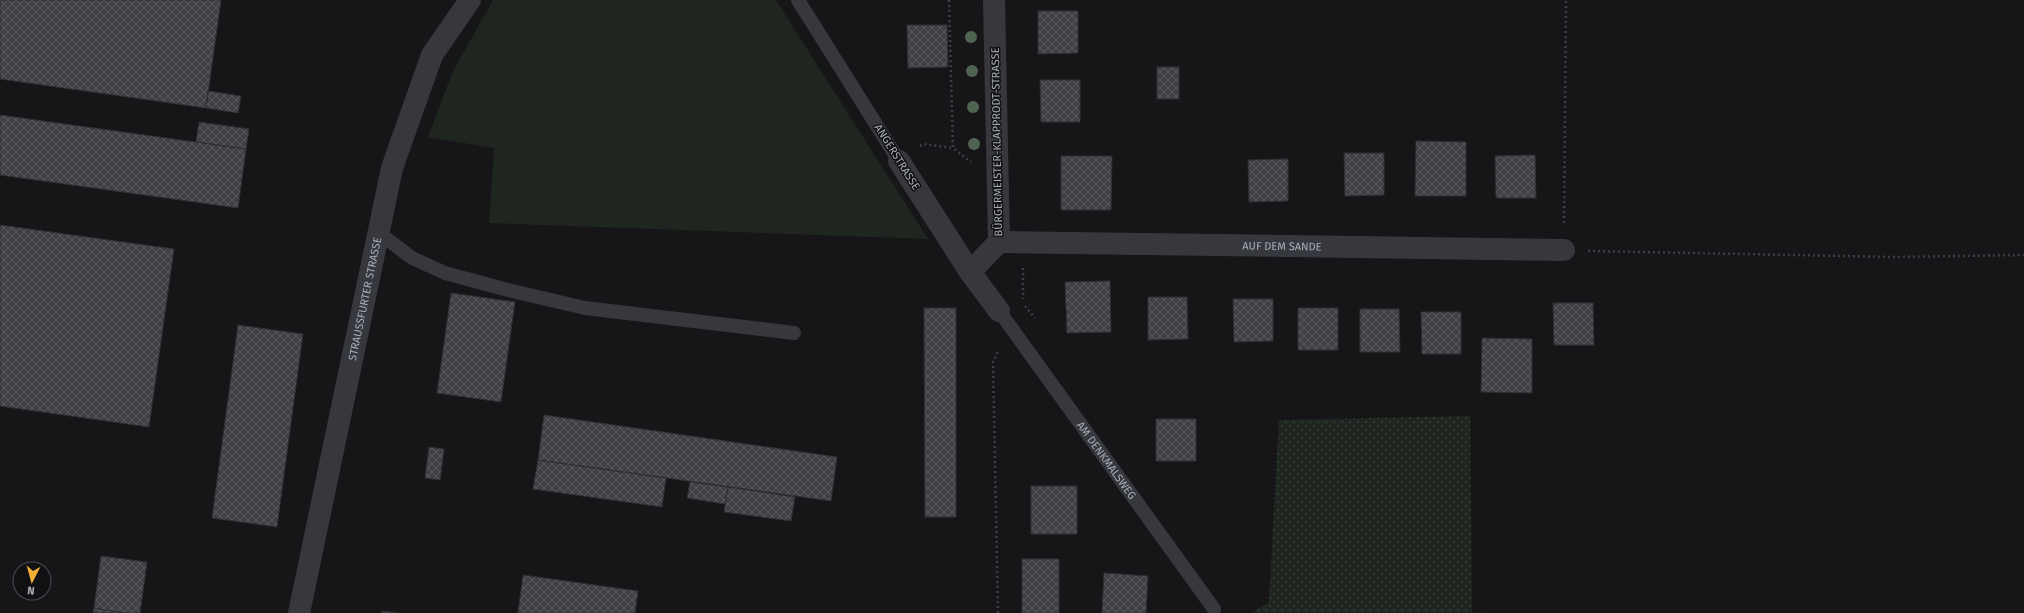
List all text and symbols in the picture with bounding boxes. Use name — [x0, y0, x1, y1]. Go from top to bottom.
street label: BÜRGERMEISTER-KLAPPRODT-STRASSE — [988, 47, 1005, 237]
street label: ANGERSTRASSE — [872, 122, 923, 192]
street label: STRAUSSFURTER STRASSE — [345, 236, 384, 362]
street label: AUF DEM SANDE — [1242, 239, 1322, 253]
street label: AM DENKMALSWEG — [1074, 419, 1139, 502]
north arrow — [12, 561, 52, 601]
text: N — [27, 584, 35, 597]

